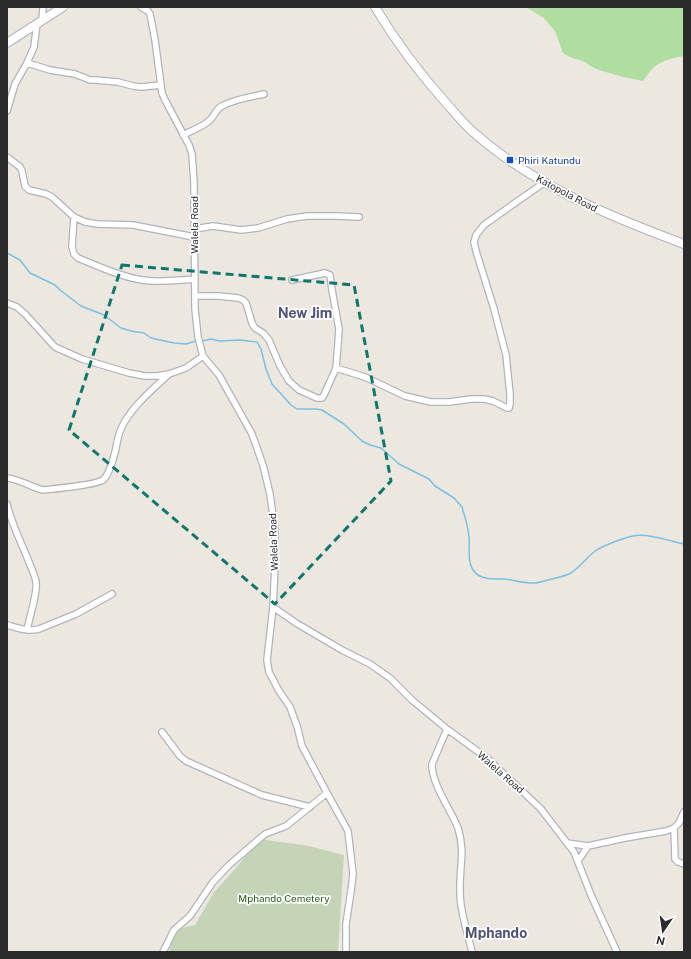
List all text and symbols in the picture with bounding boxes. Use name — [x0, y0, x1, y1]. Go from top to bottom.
place label: Phiri Katundu — [518, 154, 581, 166]
marker: Phiri Katundu — [505, 155, 515, 165]
street label: Katopola Road — [534, 172, 600, 214]
street label: Walela Road — [188, 196, 200, 254]
district label: New Jim — [278, 305, 332, 321]
street label: Walela Road — [266, 513, 280, 571]
street label: Walela Road — [475, 749, 527, 795]
park label: Mphando Cemetery — [238, 892, 330, 904]
north arrow — [643, 911, 683, 951]
district label: Mphando — [465, 925, 527, 941]
text: N — [655, 934, 666, 948]

